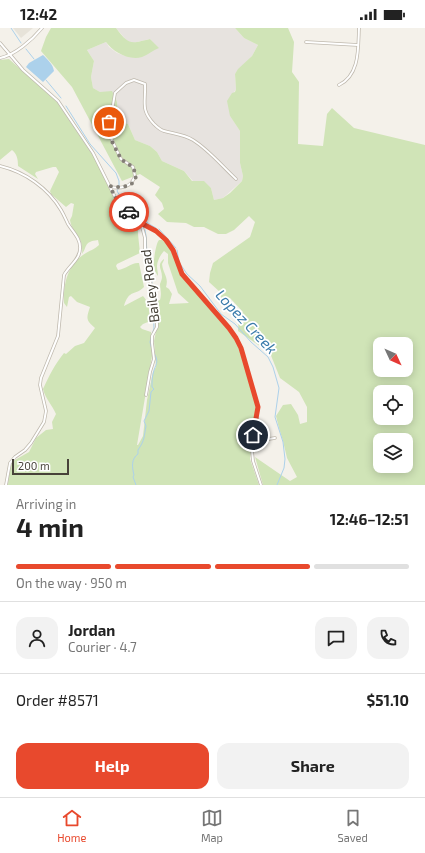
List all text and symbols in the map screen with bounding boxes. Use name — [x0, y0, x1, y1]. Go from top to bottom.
text: 12:42 — [20, 5, 57, 23]
pin — [92, 105, 126, 139]
icon: bag — [98, 111, 120, 133]
courier — [109, 192, 149, 232]
icon: car — [118, 201, 140, 223]
street label: Bailey Road — [137, 248, 162, 324]
water label: Lopez Creek — [212, 285, 281, 358]
north arrow — [373, 337, 413, 377]
map controls — [373, 337, 413, 473]
button: locate — [373, 385, 413, 425]
pin — [236, 418, 270, 452]
icon: home — [242, 424, 264, 446]
button: layers — [373, 433, 413, 473]
scale bar — [12, 457, 69, 476]
text: 200 m — [18, 459, 50, 472]
text: Arriving in — [16, 496, 76, 512]
text: 12:46–12:51 — [330, 510, 409, 528]
text: 4 min — [16, 511, 84, 542]
text: On the way · 950 m — [16, 575, 127, 591]
button: person — [16, 617, 58, 659]
button: chat — [315, 617, 357, 659]
button: phone — [367, 617, 409, 659]
text: Jordan — [68, 621, 115, 639]
text: Courier · 4.7 — [68, 639, 137, 655]
text: Order #8571 — [16, 691, 99, 709]
text: $51.10 — [367, 691, 409, 709]
button: Help — [16, 743, 209, 789]
button: Share — [217, 743, 409, 789]
tab: Home — [57, 807, 86, 844]
tab: Map — [201, 807, 223, 844]
tab: Saved — [338, 807, 368, 844]

